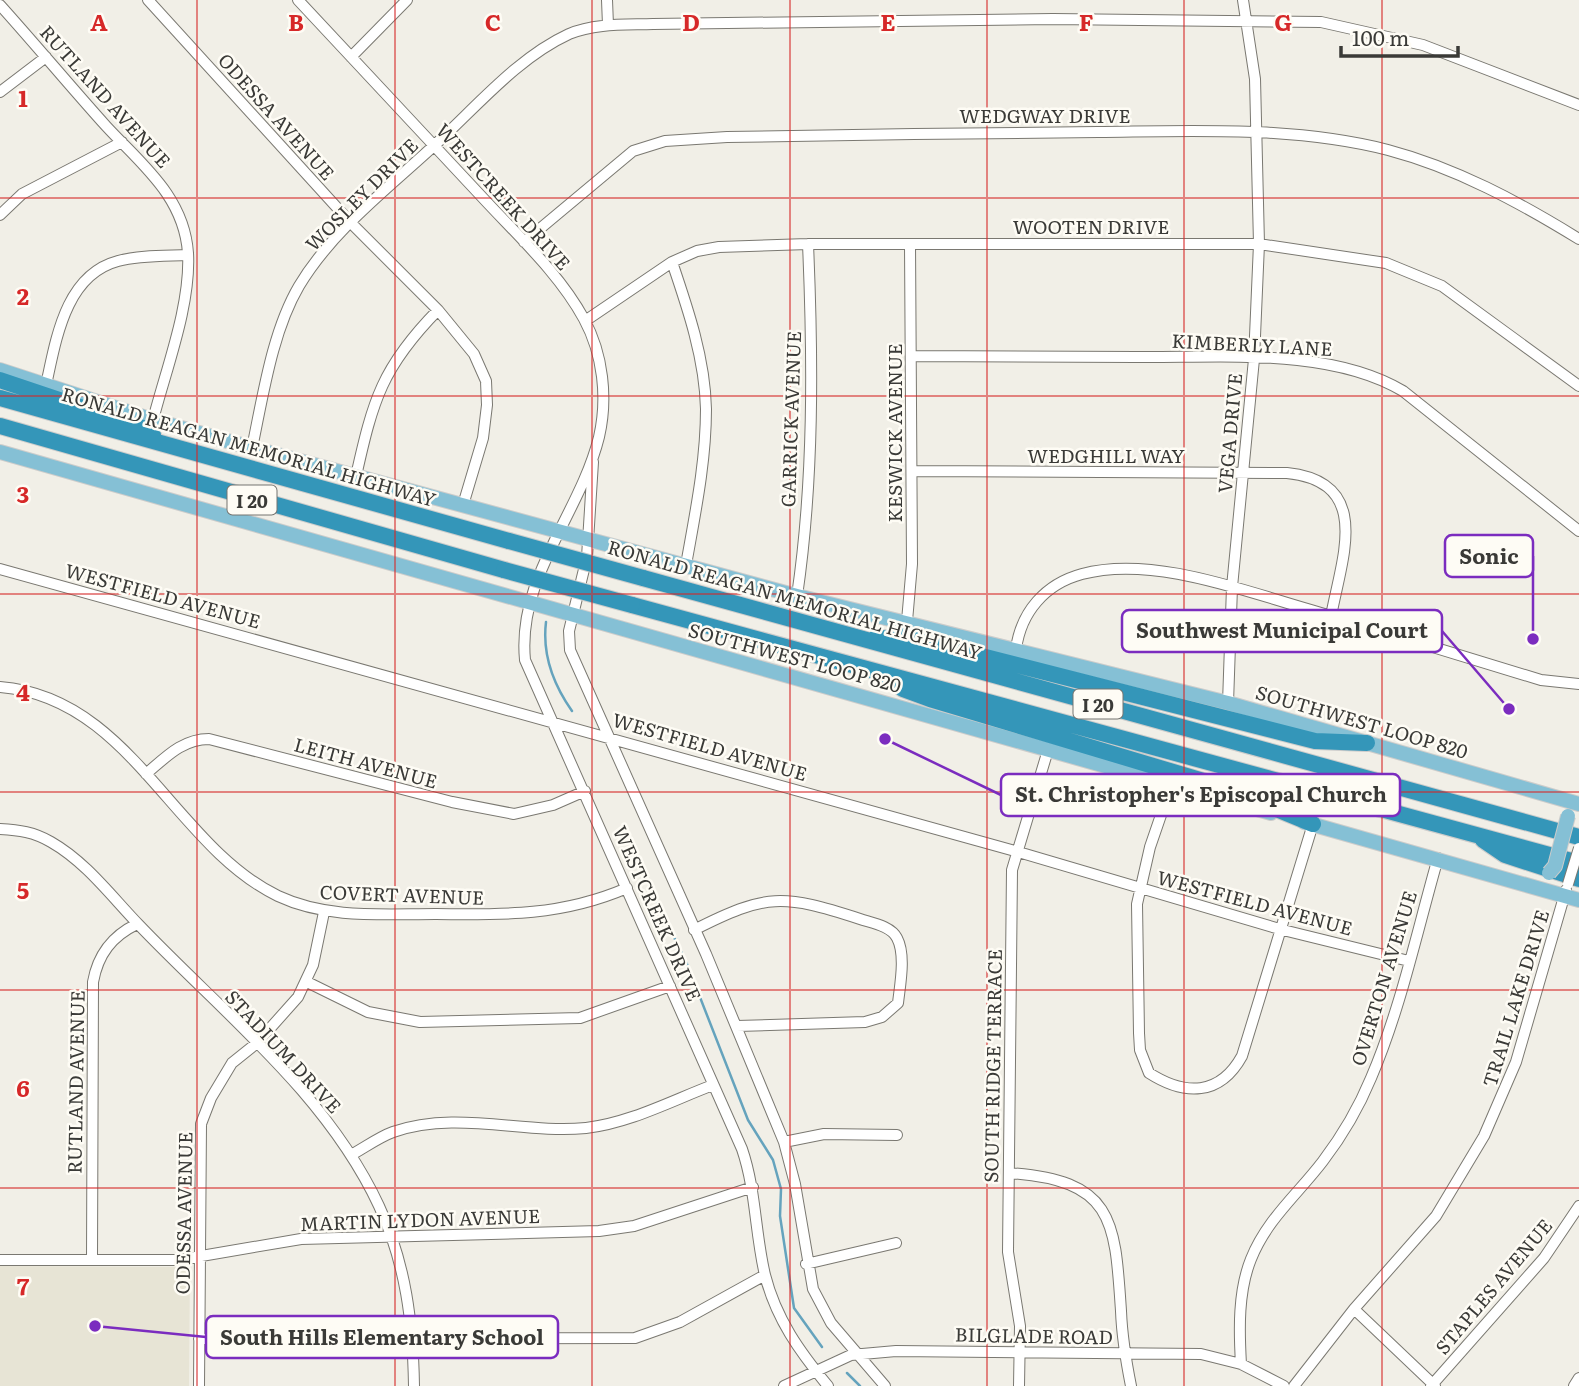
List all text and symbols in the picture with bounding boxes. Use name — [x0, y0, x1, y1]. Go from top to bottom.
text: B — [288, 4, 304, 38]
text: C — [485, 4, 501, 38]
text: D — [682, 4, 700, 38]
text: E — [880, 4, 896, 38]
text: F — [1079, 4, 1094, 38]
text: G — [1274, 4, 1292, 38]
scale bar — [1341, 14, 1458, 58]
street label: RUTLAND AVENUE — [36, 20, 176, 172]
text: 100 m — [1352, 21, 1409, 52]
street label: ODESSA AVENUE — [212, 46, 342, 186]
text: 1 — [18, 80, 28, 114]
street label: WEDGWAY DRIVE — [959, 101, 1131, 129]
street label: WESTCREEK DRIVE — [430, 116, 578, 276]
street label: WOSLEY DRIVE — [298, 131, 424, 257]
street label: WOOTEN DRIVE — [1013, 212, 1169, 240]
text: 2 — [17, 278, 29, 312]
street label: KIMBERLY LANE — [1171, 326, 1333, 362]
street label: GARRICK AVENUE — [773, 330, 807, 508]
street label: KESWICK AVENUE — [880, 343, 908, 523]
street label: VEGA DRIVE — [1210, 372, 1248, 494]
street label: RONALD REAGAN MEMORIAL HIGHWAY — [59, 379, 440, 513]
street label: WEDGHILL WAY — [1027, 441, 1185, 469]
text: 3 — [17, 476, 29, 510]
road number: I 20 — [228, 486, 276, 514]
street label: RONALD REAGAN MEMORIAL HIGHWAY — [605, 532, 986, 666]
callout: Sonic — [1445, 535, 1533, 577]
text: Sonic — [1459, 539, 1519, 570]
street label: WESTFIELD AVENUE — [62, 555, 264, 635]
callout: Southwest Municipal Court — [1122, 610, 1442, 652]
text: Southwest Municipal Court — [1136, 613, 1429, 644]
street label: SOUTHWEST LOOP 820 — [685, 615, 905, 699]
text: 4 — [16, 674, 30, 708]
street label: SOUTHWEST LOOP 820 — [1253, 677, 1471, 765]
road number: I 20 — [1074, 690, 1122, 718]
street label: WESTFIELD AVENUE — [609, 705, 811, 787]
street label: LEITH AVENUE — [291, 729, 441, 795]
callout: St. Christopher's Episcopal Church — [1001, 774, 1400, 816]
text: St. Christopher's Episcopal Church — [1015, 777, 1387, 808]
street label: WESTCREEK DRIVE — [607, 821, 709, 1005]
street label: WESTFIELD AVENUE — [1154, 862, 1356, 942]
text: 5 — [17, 872, 29, 906]
street label: COVERT AVENUE — [319, 877, 485, 911]
street label: OVERTON AVENUE — [1343, 887, 1423, 1069]
street label: TRAIL LAKE DRIVE — [1475, 906, 1555, 1090]
street label: SOUTH RIDGE TERRACE — [976, 949, 1008, 1183]
street label: STADIUM DRIVE — [219, 983, 349, 1119]
street label: RUTLAND AVENUE — [59, 990, 91, 1174]
text: 6 — [16, 1070, 30, 1104]
street label: ODESSA AVENUE — [168, 1131, 198, 1295]
street label: MARTIN LYDON AVENUE — [299, 1201, 541, 1237]
street label: STAPLES AVENUE — [1428, 1212, 1558, 1360]
text: 7 — [17, 1268, 30, 1302]
callout: South Hills Elementary School — [206, 1316, 558, 1358]
text: South Hills Elementary School — [220, 1320, 544, 1351]
street label: BILGLADE ROAD — [955, 1320, 1113, 1350]

